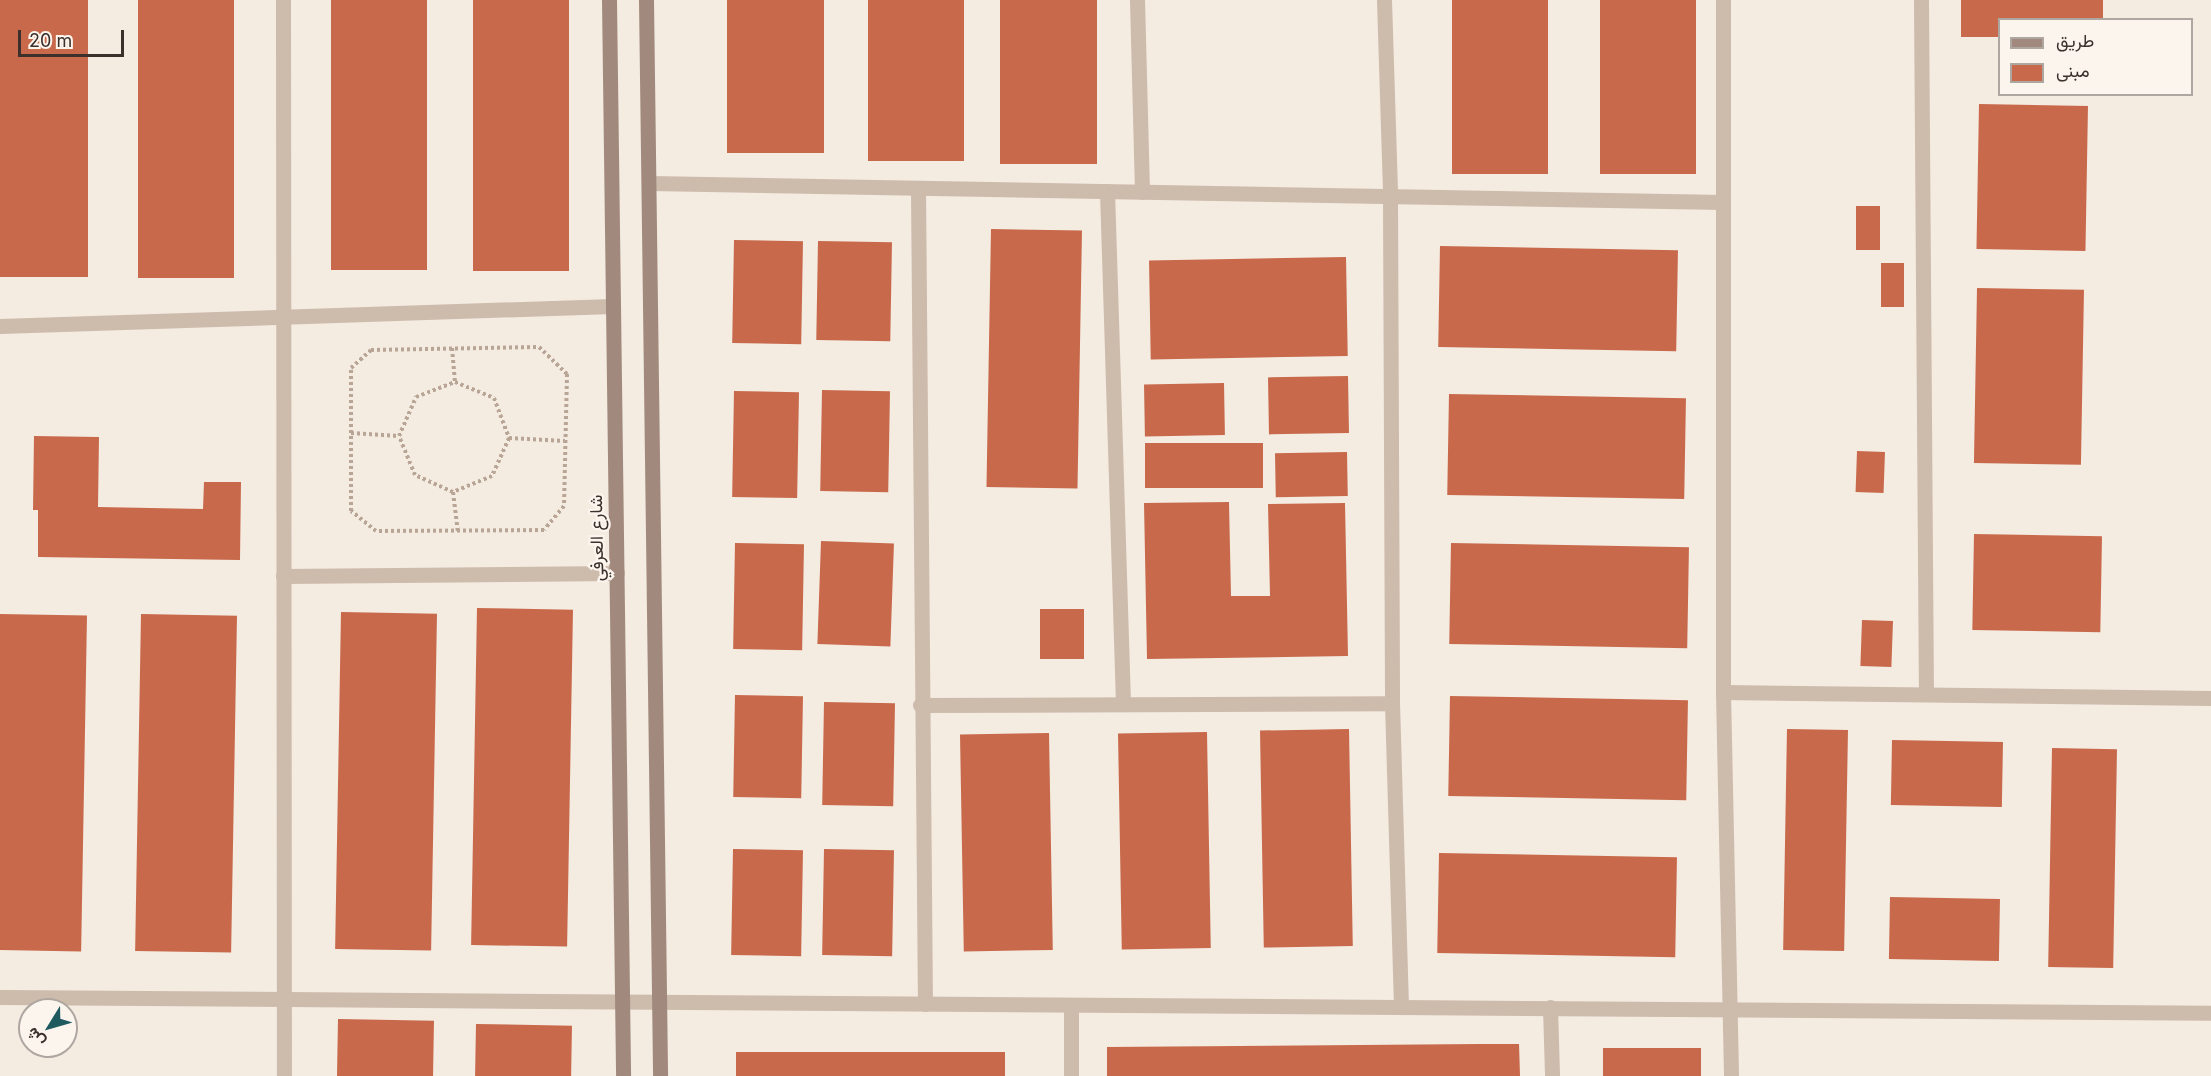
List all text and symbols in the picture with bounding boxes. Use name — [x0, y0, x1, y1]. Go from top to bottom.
scale bar — [21, 18, 128, 56]
legend — [1998, 18, 2193, 96]
text: 20 m — [29, 30, 72, 51]
text: طريق — [2056, 30, 2094, 51]
text: مبنى — [2056, 60, 2090, 81]
street label: شارع العرفي — [585, 495, 609, 581]
north arrow — [18, 998, 78, 1058]
text: ش — [21, 1024, 49, 1051]

